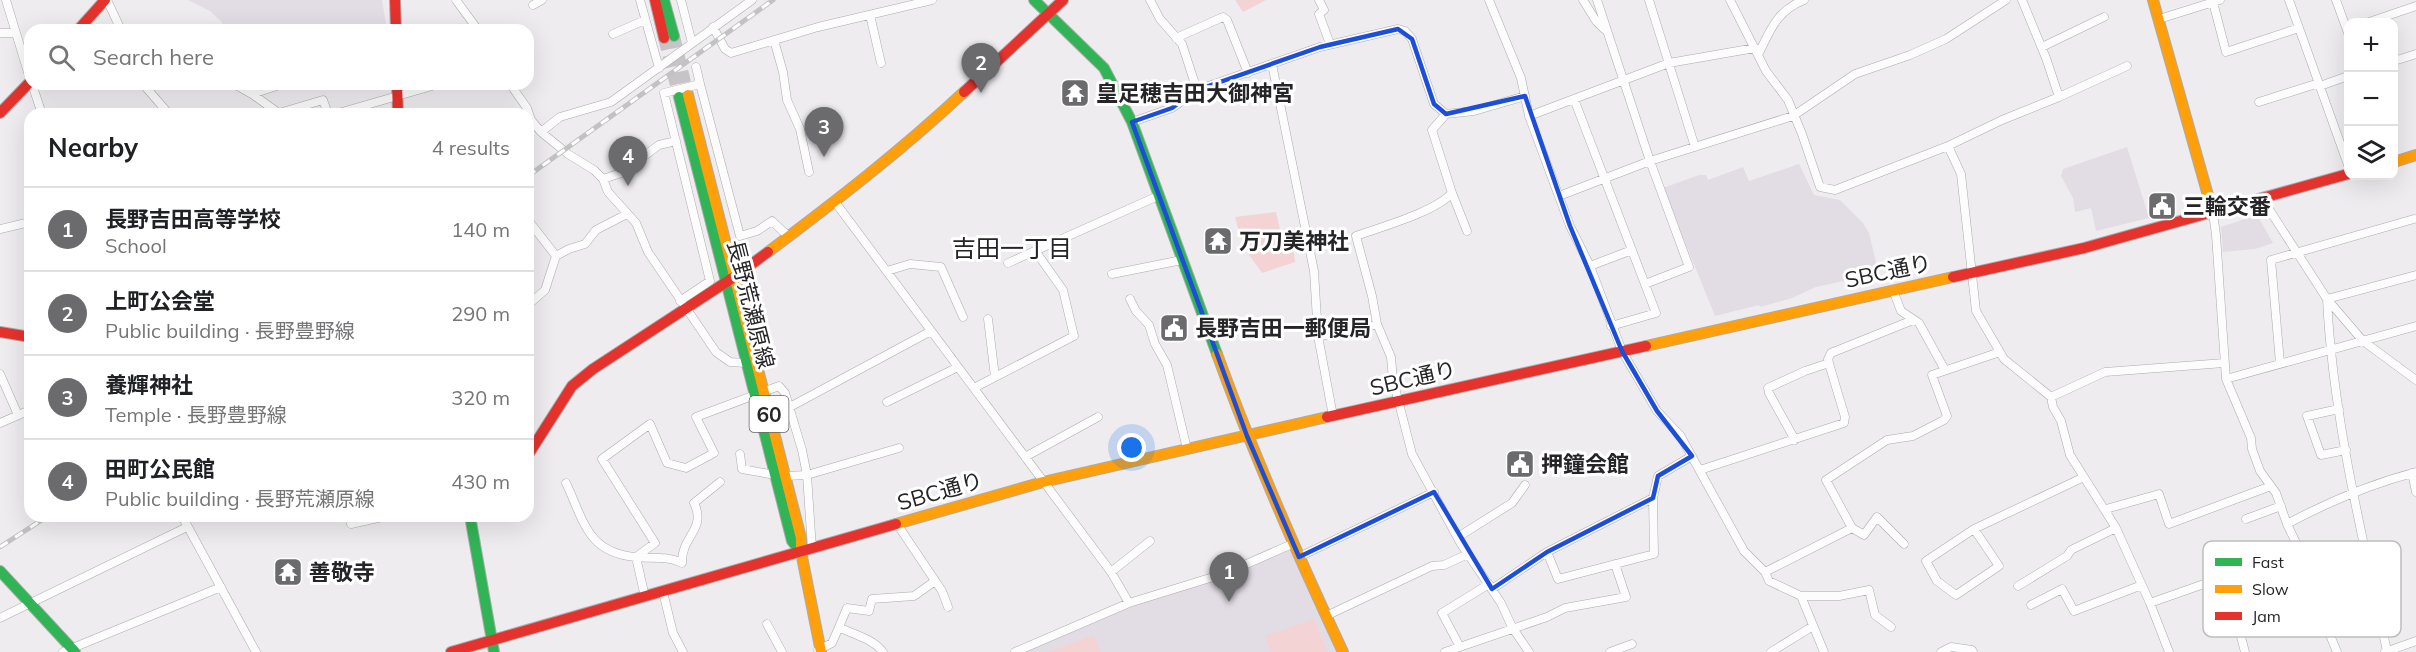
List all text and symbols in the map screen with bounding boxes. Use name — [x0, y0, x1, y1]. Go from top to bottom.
map controls — [2344, 18, 2398, 180]
button: + — [2344, 18, 2398, 72]
search box — [24, 24, 534, 90]
icon: search — [45, 41, 78, 74]
text: Search here — [93, 43, 214, 71]
pin: 2 — [962, 44, 1000, 93]
button: − — [2344, 72, 2398, 126]
temple icon: 皇足穂吉田大御神宮 — [1059, 77, 1091, 109]
place label: 皇足穂吉田大御神宮 — [1096, 79, 1294, 107]
pin: 3 — [804, 108, 844, 157]
button: layers — [2344, 126, 2398, 180]
text: Nearby — [48, 131, 138, 164]
text: 4 results — [432, 135, 510, 160]
pin: 4 — [608, 136, 648, 186]
public building icon: 三輪交番 — [2146, 190, 2178, 222]
place label: 三輪交番 — [2183, 192, 2271, 220]
text: 長野吉田高等学校 — [105, 205, 281, 233]
text: 1 — [62, 217, 74, 242]
text: 140 m — [451, 217, 510, 242]
temple icon: 万刀美神社 — [1202, 225, 1234, 257]
place label: 万刀美神社 — [1239, 227, 1349, 255]
text: School — [105, 233, 167, 258]
district label: 吉田一丁目 — [952, 233, 1072, 263]
street label: 長野荒瀬原線 — [721, 237, 781, 371]
street label: SBC通り — [1842, 248, 1934, 294]
text: 上町公会堂 — [105, 287, 215, 315]
text: 2 — [62, 301, 74, 326]
text: 290 m — [451, 301, 510, 326]
public building icon: 長野吉田一郵便局 — [1158, 312, 1190, 344]
place label: 長野吉田一郵便局 — [1195, 314, 1371, 342]
text: Public building · 長野豊野線 — [105, 318, 355, 343]
street label: SBC通り — [1367, 354, 1459, 402]
text: 養輝神社 — [105, 371, 193, 399]
text: 3 — [62, 385, 74, 410]
text: 320 m — [451, 385, 510, 410]
road number: 60 — [750, 396, 788, 432]
text: Temple · 長野豊野線 — [105, 402, 287, 427]
your location — [1117, 433, 1146, 462]
public building icon: 押鐘会館 — [1504, 448, 1536, 480]
place label: 押鐘会館 — [1541, 450, 1629, 478]
text: 田町公民館 — [105, 455, 215, 483]
street label: SBC通り — [894, 465, 986, 517]
text: 4 — [62, 469, 74, 494]
text: 430 m — [451, 469, 510, 494]
text: Public building · 長野荒瀬原線 — [105, 486, 375, 511]
legend — [2203, 541, 2401, 637]
pin: 1 — [1210, 552, 1248, 602]
text: Fast — [2252, 552, 2284, 572]
temple icon: 善敬寺 — [272, 556, 304, 588]
place label: 善敬寺 — [309, 558, 375, 586]
text: Slow — [2252, 579, 2289, 599]
text: Jam — [2252, 606, 2281, 626]

